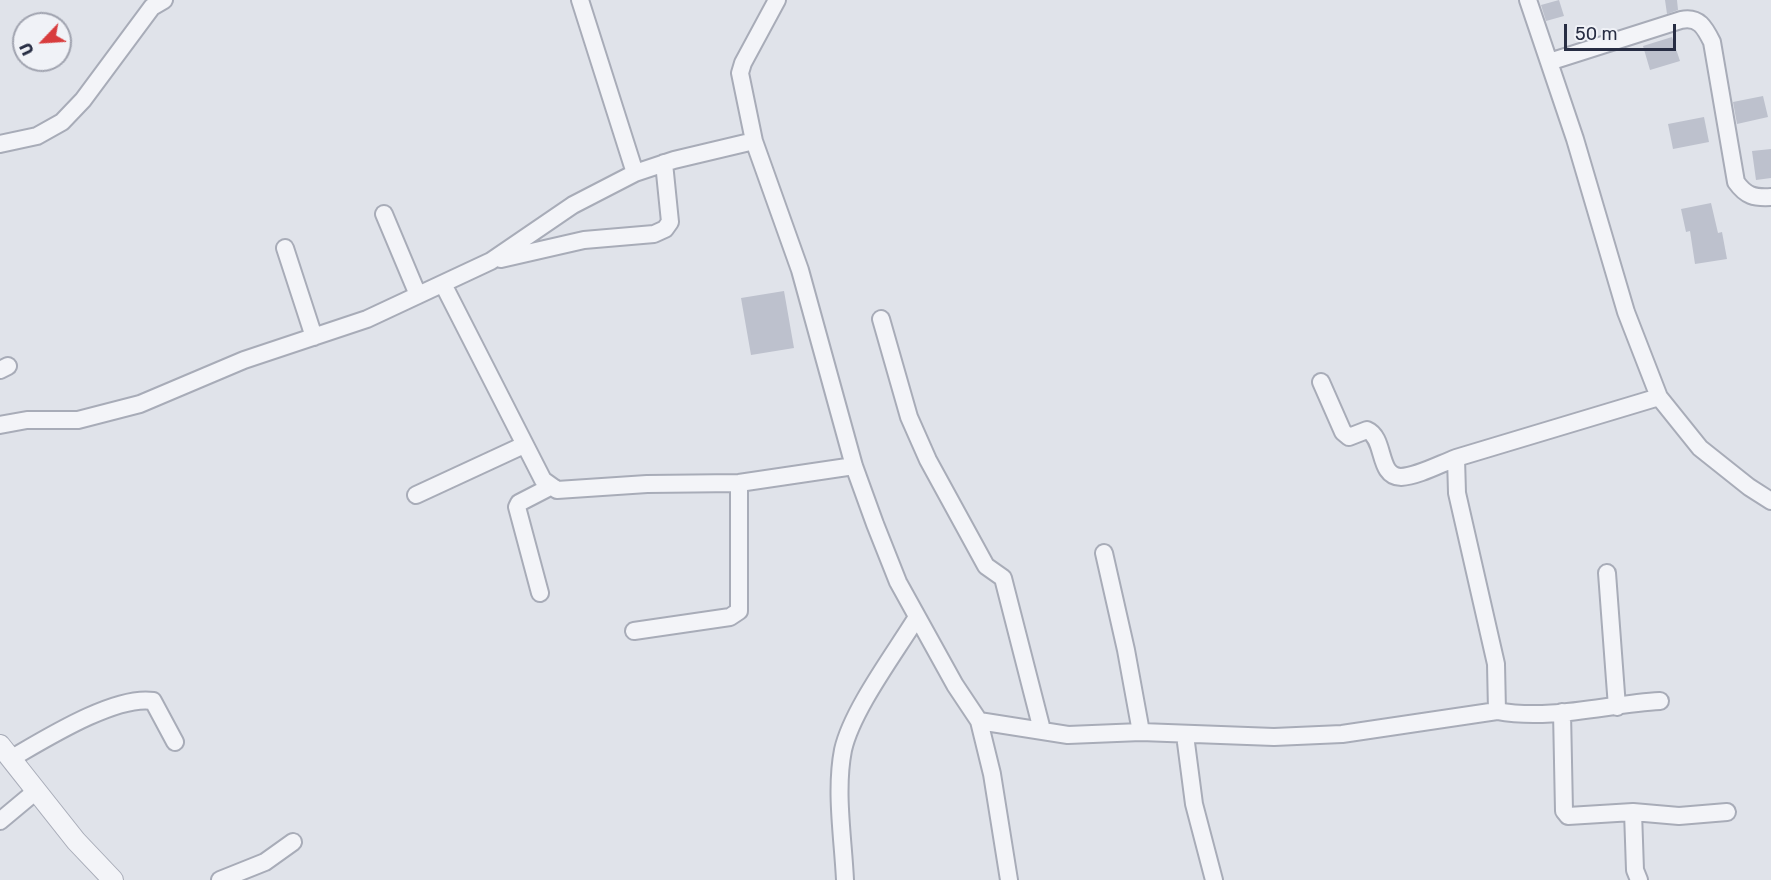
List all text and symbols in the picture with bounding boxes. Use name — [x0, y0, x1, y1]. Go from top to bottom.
north arrow — [12, 12, 72, 72]
scale bar — [1567, 12, 1680, 50]
text: 50 m — [1575, 23, 1618, 45]
text: U — [16, 40, 38, 58]

